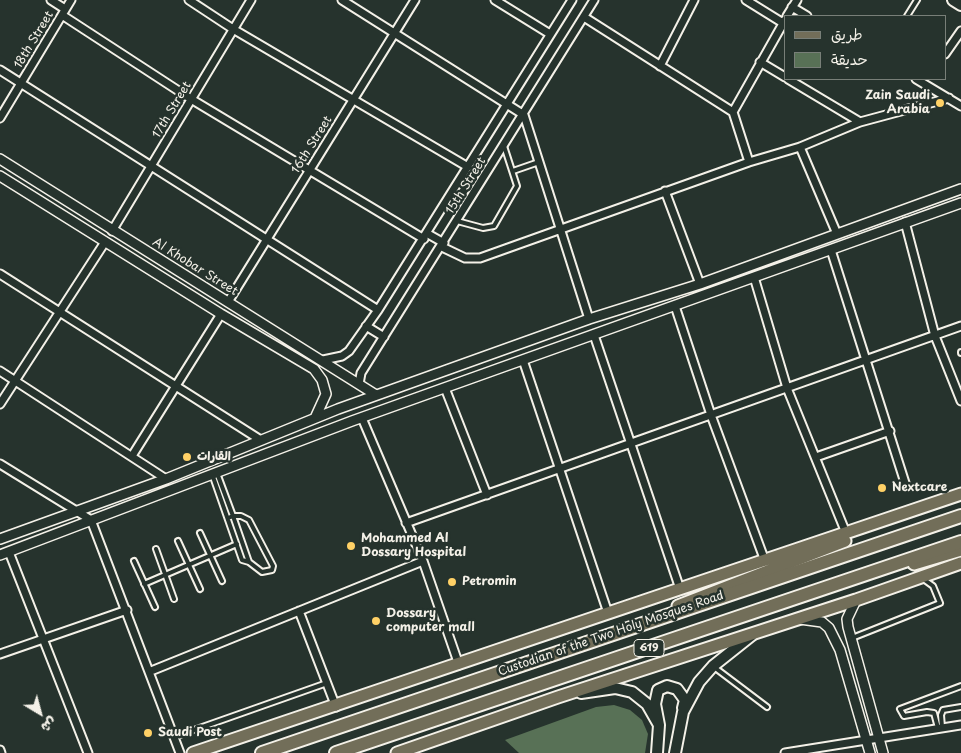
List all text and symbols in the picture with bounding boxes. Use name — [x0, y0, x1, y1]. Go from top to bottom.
street label: 18th Street — [11, 9, 57, 71]
legend — [784, 15, 946, 80]
text: طريق — [831, 22, 863, 45]
text: حديقة — [831, 47, 868, 70]
street label: 17th Street — [149, 79, 195, 141]
place label: Zain Saudi Arabia — [865, 89, 930, 117]
marker: Zain Saudi Arabia — [934, 97, 946, 109]
street label: 16th Street — [289, 113, 335, 177]
street label: 15th Street — [443, 155, 489, 217]
street label: Al Khobar Street — [150, 235, 240, 299]
place label: القارات — [197, 450, 231, 464]
marker: القارات — [181, 451, 193, 463]
place label: Nextcare — [892, 481, 947, 495]
marker: Nextcare — [876, 482, 888, 494]
place label: Mohammed Al Dossary Hospital — [361, 532, 466, 560]
marker: Mohammed Al Dossary Hospital — [345, 540, 357, 552]
place label: Petromin — [462, 575, 517, 589]
marker: Petromin — [446, 576, 458, 588]
street label: Custodian of the Two Holy Mosques Road — [496, 588, 726, 680]
place label: Dossary computer mall — [386, 607, 475, 635]
marker: Dossary computer mall — [370, 615, 382, 627]
road number: 619 — [634, 640, 664, 656]
north arrow — [15, 688, 65, 738]
text: ش — [37, 712, 62, 738]
place label: Saudi Post — [158, 726, 222, 740]
marker: Saudi Post — [142, 727, 154, 739]

